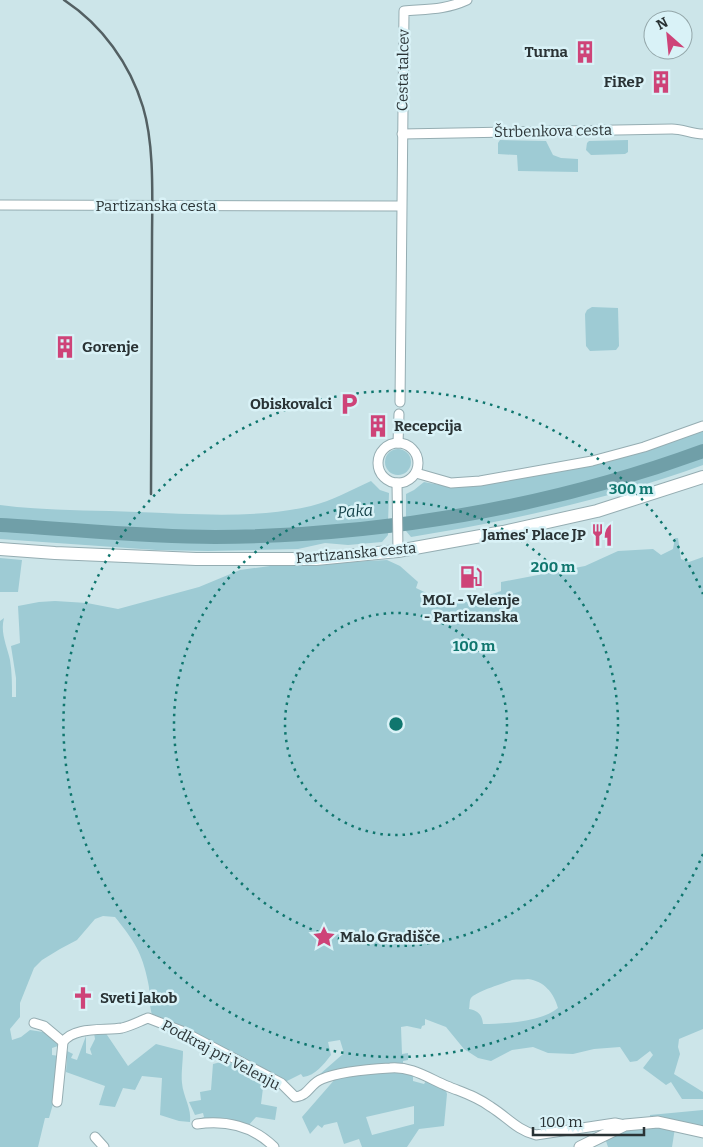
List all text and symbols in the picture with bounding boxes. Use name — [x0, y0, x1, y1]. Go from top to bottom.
north arrow — [643, 10, 693, 60]
text: N — [654, 14, 671, 34]
street label: Cesta talcev — [393, 29, 413, 111]
building icon: Turna — [572, 39, 598, 65]
place label: Turna — [524, 43, 569, 61]
building icon: FiReP — [648, 69, 674, 95]
place label: FiReP — [604, 73, 644, 91]
street label: Štrbenkova cesta — [494, 121, 612, 141]
street label: Partizanska cesta — [96, 197, 216, 215]
building icon: Gorenje — [52, 334, 78, 360]
place label: Gorenje — [82, 338, 139, 356]
parking icon: Obiskovalci — [336, 391, 362, 417]
place label: Obiskovalci — [250, 395, 332, 413]
building icon: Recepcija — [365, 413, 391, 439]
place label: Recepcija — [394, 417, 463, 435]
text: 300 m — [609, 480, 654, 498]
water label: Paka — [336, 500, 374, 522]
restaurant icon: James' Place JP — [589, 522, 615, 548]
place label: James' Place JP — [481, 526, 586, 544]
street label: Partizanska cesta — [295, 539, 417, 567]
text: 200 m — [531, 558, 576, 576]
fuel station icon: MOL - Velenje - Partizanska — [458, 564, 484, 590]
place label: MOL - Velenje - Partizanska — [422, 591, 520, 626]
text: 100 m — [453, 637, 496, 655]
centre of rings — [387, 715, 405, 733]
place icon: Malo Gradišče — [311, 924, 337, 950]
place label: Malo Gradišče — [340, 928, 440, 946]
church icon: Sveti Jakob — [70, 985, 96, 1011]
place label: Sveti Jakob — [100, 989, 178, 1007]
street label: Podkraj pri Velenju — [159, 1016, 283, 1094]
scale bar — [533, 1104, 644, 1136]
text: 100 m — [540, 1113, 583, 1131]

